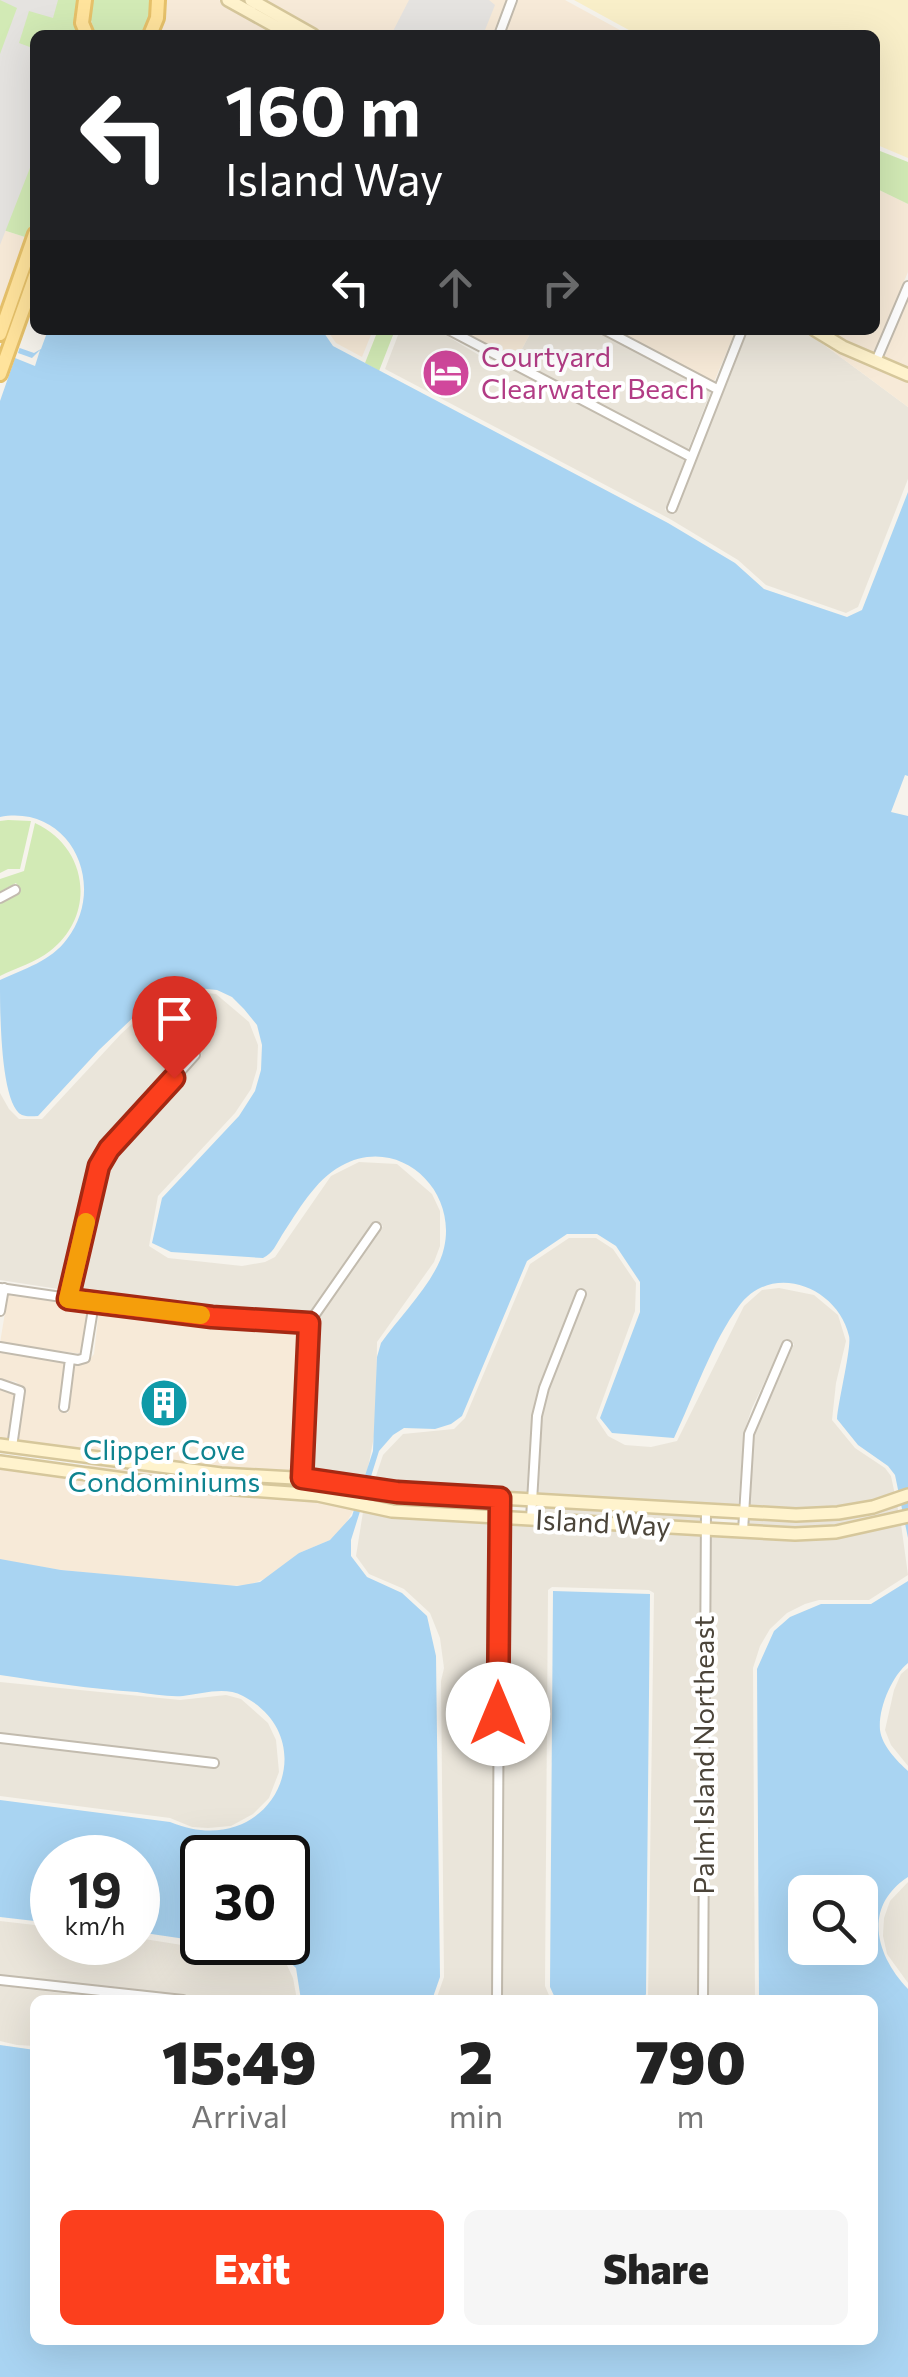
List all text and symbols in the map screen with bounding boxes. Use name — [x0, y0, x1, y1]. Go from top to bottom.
text: 160 m — [225, 65, 421, 150]
icon: left — [60, 70, 190, 200]
text: Island Way — [225, 150, 443, 205]
icon: left — [323, 260, 378, 315]
icon: ahead — [428, 260, 483, 315]
icon: right — [533, 260, 588, 315]
place label: Courtyard Clearwater Beach — [481, 339, 705, 405]
hotel icon: Courtyard Clearwater Beach — [420, 347, 472, 399]
pin — [132, 976, 217, 1079]
icon: arrive — [147, 991, 202, 1046]
building icon: Clipper Cove Condominiums — [138, 1377, 190, 1429]
place label: Clipper Cove Condominiums — [68, 1432, 260, 1498]
street label: Island Way — [534, 1501, 672, 1543]
street label: Palm Island Northeast — [686, 1615, 720, 1895]
position arrow — [446, 1662, 550, 1766]
speed limit sign: 30 — [180, 1835, 310, 1965]
text: 19 — [68, 1857, 122, 1918]
map controls — [788, 1875, 878, 1965]
button: search — [788, 1875, 878, 1965]
text: km/h — [65, 1910, 125, 1940]
text: 15:49 — [162, 2023, 317, 2096]
text: 2 — [459, 2023, 493, 2096]
text: 790 — [635, 2023, 746, 2096]
text: Arrival — [191, 2095, 288, 2135]
text: min — [449, 2095, 503, 2135]
text: m — [677, 2095, 705, 2135]
button: Exit — [60, 2210, 444, 2325]
button: Share — [464, 2210, 848, 2325]

